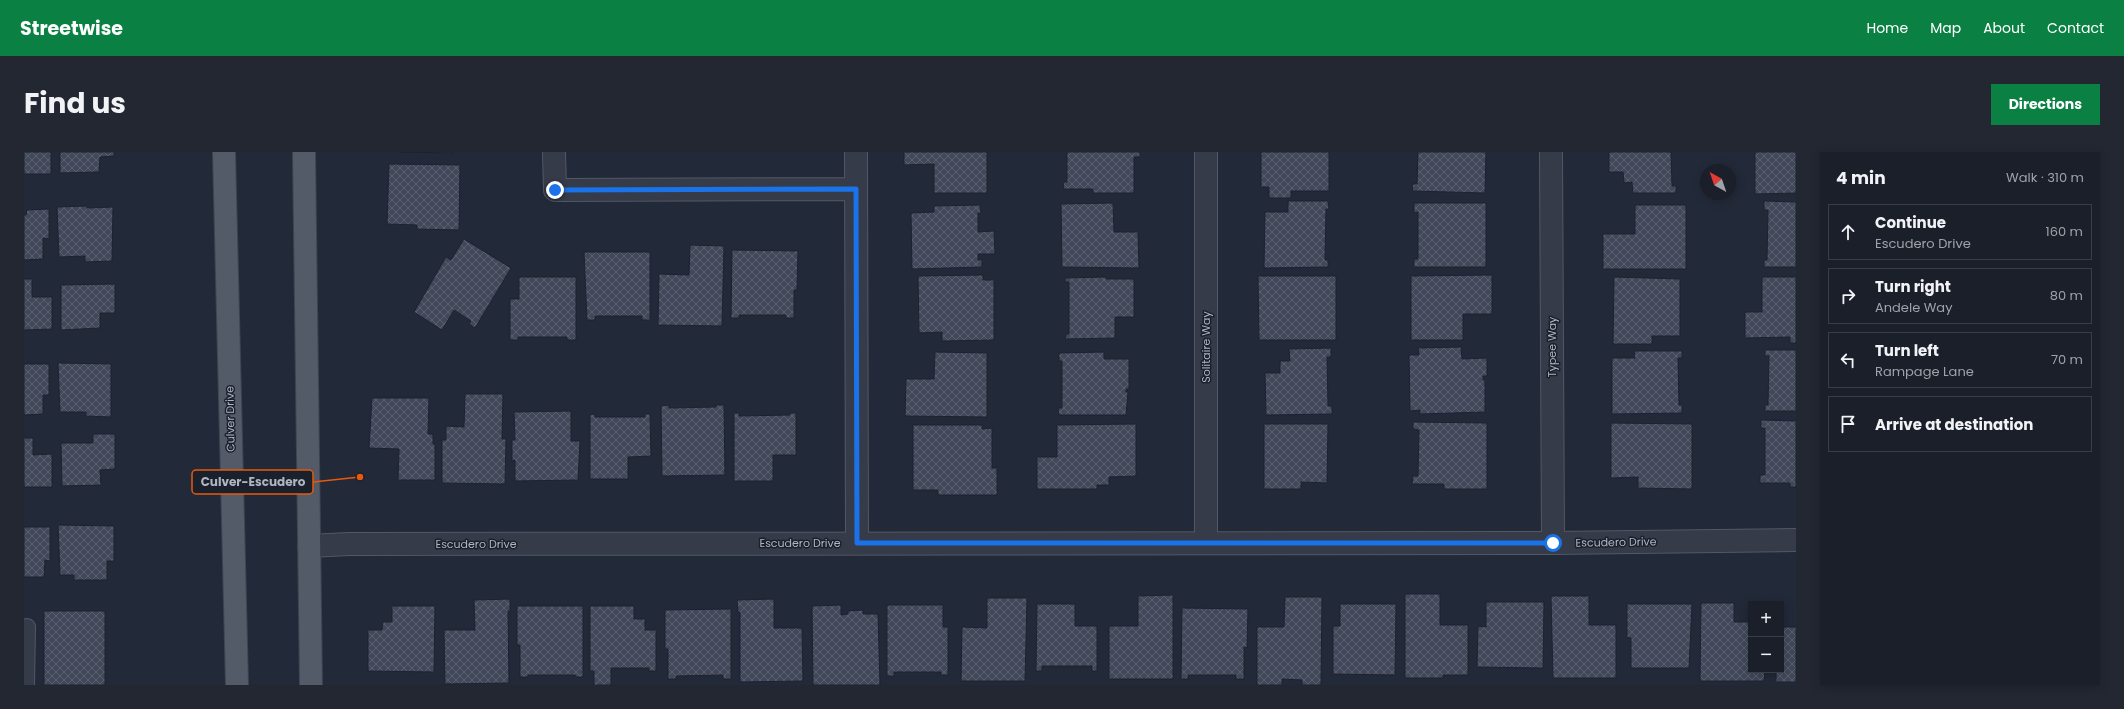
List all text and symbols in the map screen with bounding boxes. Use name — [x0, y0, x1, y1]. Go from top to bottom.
text: Streetwise — [20, 15, 123, 42]
text: Home — [1866, 18, 1908, 38]
text: Map — [1930, 18, 1961, 38]
text: About — [1983, 18, 2025, 38]
text: Contact — [2047, 18, 2104, 38]
text: Find us — [24, 84, 126, 123]
button: Directions — [1991, 84, 2100, 125]
north arrow — [1700, 164, 1736, 200]
text: 4 min — [1836, 166, 1886, 190]
text: Walk · 310 m — [2006, 168, 2084, 187]
route end — [546, 181, 564, 199]
text: Continue — [1875, 212, 1946, 233]
icon: ahead — [1837, 221, 1859, 243]
text: 160 m — [2046, 222, 2083, 241]
text: Escudero Drive — [1875, 234, 1971, 253]
text: Turn right — [1875, 276, 1951, 297]
icon: right — [1837, 285, 1859, 307]
text: 80 m — [2050, 286, 2083, 305]
text: Andele Way — [1875, 298, 1952, 317]
street label: Solitaire Way — [1198, 311, 1214, 383]
street label: Typee Way — [1544, 316, 1560, 377]
text: Turn left — [1875, 340, 1939, 361]
icon: left — [1837, 349, 1859, 371]
text: 70 m — [2051, 350, 2083, 369]
text: Rampage Lane — [1875, 362, 1974, 381]
street label: Culver Drive — [221, 386, 239, 452]
icon: arrive — [1837, 413, 1859, 435]
text: Arrive at destination — [1875, 414, 2033, 435]
callout: Culver-Escudero — [192, 470, 313, 494]
text: Culver-Escudero — [201, 473, 306, 490]
street label: Escudero Drive — [1575, 533, 1657, 551]
route start — [1544, 534, 1562, 552]
street label: Escudero Drive — [759, 535, 841, 551]
street label: Escudero Drive — [435, 536, 517, 552]
map controls — [1748, 601, 1784, 673]
button: + — [1748, 601, 1784, 637]
button: − — [1748, 637, 1784, 673]

